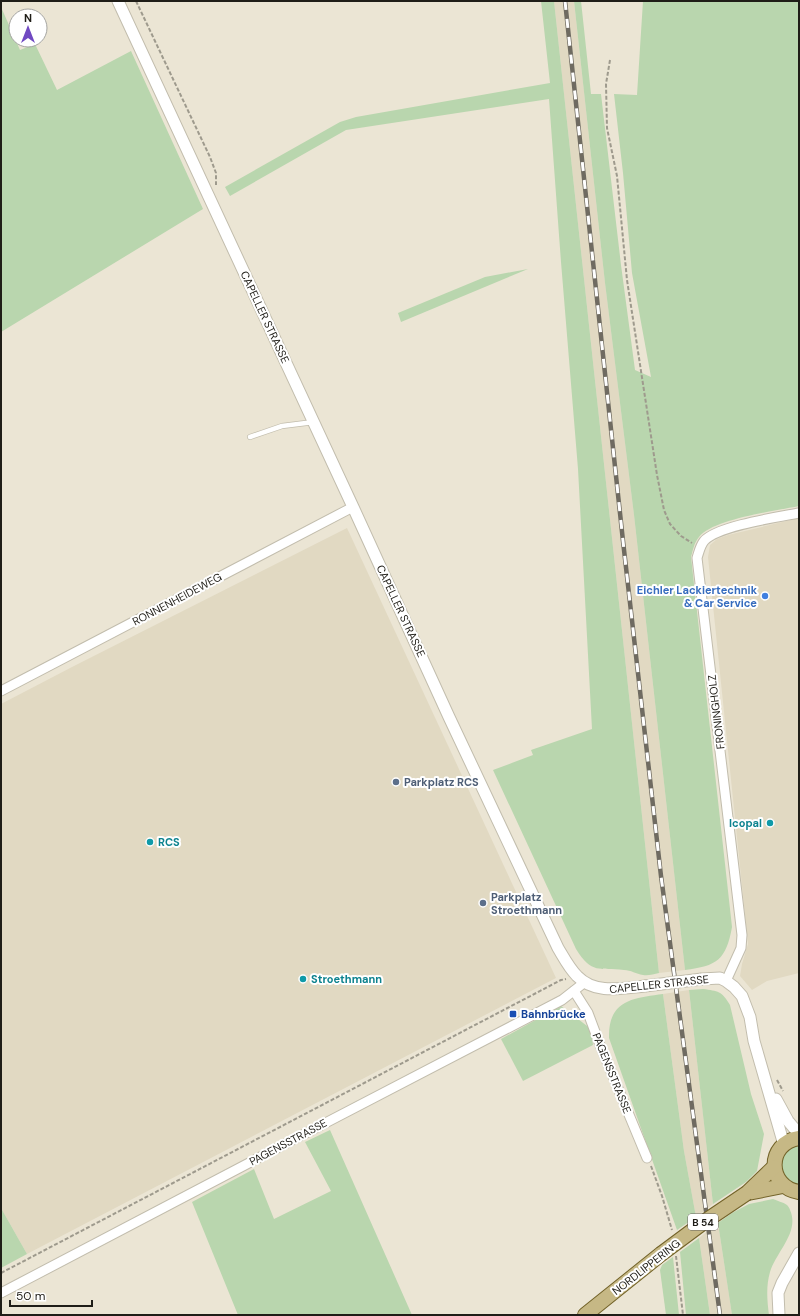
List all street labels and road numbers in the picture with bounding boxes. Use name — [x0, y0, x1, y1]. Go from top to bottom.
street label: CAPELLER STRASSE — [238, 269, 292, 365]
street label: CAPELLER STRASSE — [374, 563, 428, 659]
street label: RONNENHEIDEWEG — [130, 569, 224, 629]
street label: FRONINGHOLZ — [704, 674, 728, 750]
street label: CAPELLER STRASSE — [609, 972, 709, 996]
street label: PAGENSSTRASSE — [589, 1031, 635, 1115]
street label: PAGENSSTRASSE — [247, 1116, 329, 1168]
road number: B 54 — [688, 1214, 718, 1230]
street label: NORDLIPPERING — [609, 1236, 683, 1298]

